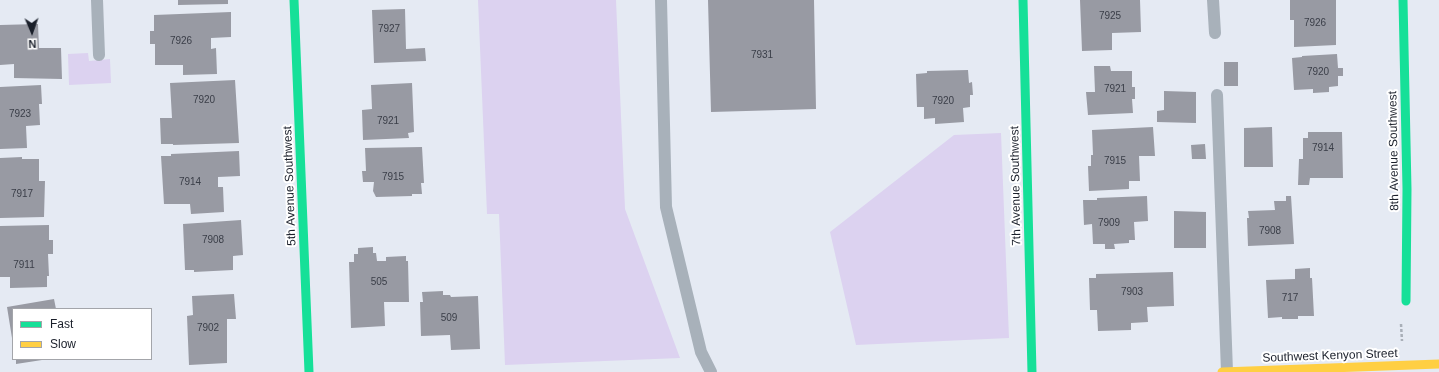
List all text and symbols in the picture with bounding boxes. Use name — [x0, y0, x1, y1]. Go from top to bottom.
house number: 7925 — [1099, 10, 1121, 22]
north arrow — [12, 12, 52, 52]
house number: 7926 — [1304, 17, 1326, 29]
house number: 7927 — [378, 23, 400, 35]
house number: 7926 — [170, 35, 192, 47]
text: N — [28, 38, 37, 50]
house number: 7931 — [751, 49, 773, 61]
house number: 7920 — [1307, 66, 1329, 78]
house number: 7921 — [1104, 83, 1126, 95]
street label: 8th Avenue Southwest — [1386, 91, 1402, 211]
house number: 7920 — [193, 94, 215, 106]
house number: 7920 — [932, 95, 954, 107]
house number: 7923 — [9, 108, 31, 120]
house number: 7921 — [377, 115, 399, 127]
street label: 5th Avenue Southwest — [281, 126, 299, 246]
street label: 7th Avenue Southwest — [1008, 126, 1024, 246]
house number: 7914 — [1312, 142, 1334, 154]
house number: 7915 — [1104, 155, 1126, 167]
house number: 7915 — [382, 171, 404, 183]
house number: 7914 — [179, 176, 201, 188]
house number: 7917 — [11, 188, 33, 200]
house number: 7909 — [1098, 217, 1120, 229]
house number: 7908 — [1259, 225, 1281, 237]
house number: 7908 — [202, 234, 224, 246]
house number: 7911 — [13, 259, 35, 271]
house number: 505 — [371, 276, 387, 288]
house number: 7903 — [1121, 286, 1143, 298]
house number: 717 — [1282, 292, 1298, 304]
legend — [12, 308, 152, 360]
house number: 509 — [441, 312, 457, 324]
text: Fast — [50, 317, 73, 331]
house number: 7902 — [197, 322, 219, 334]
text: Slow — [50, 337, 76, 351]
street label: Southwest Kenyon Street — [1262, 346, 1398, 366]

